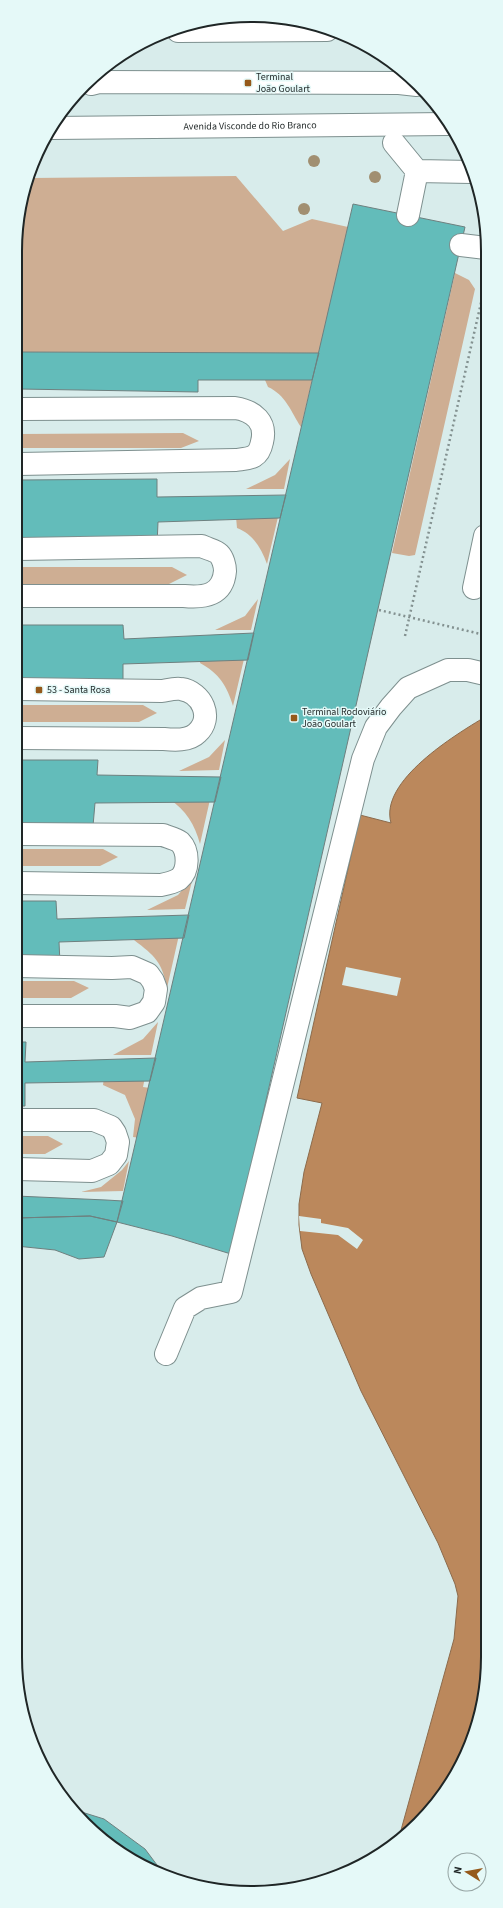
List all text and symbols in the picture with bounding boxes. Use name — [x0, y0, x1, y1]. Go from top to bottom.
place label: Terminal João Goulart — [256, 70, 311, 96]
marker: Terminal João Goulart — [243, 78, 253, 88]
street label: Avenida Visconde do Rio Branco — [183, 118, 317, 134]
place label: 53 - Santa Rosa — [47, 683, 110, 697]
marker: 53 - Santa Rosa — [34, 685, 44, 695]
place label: Terminal Rodoviário João Goulart — [302, 705, 386, 731]
marker: Terminal Rodoviário João Goulart — [289, 713, 299, 723]
north arrow — [447, 1852, 487, 1892]
text: N — [450, 1865, 466, 1875]

